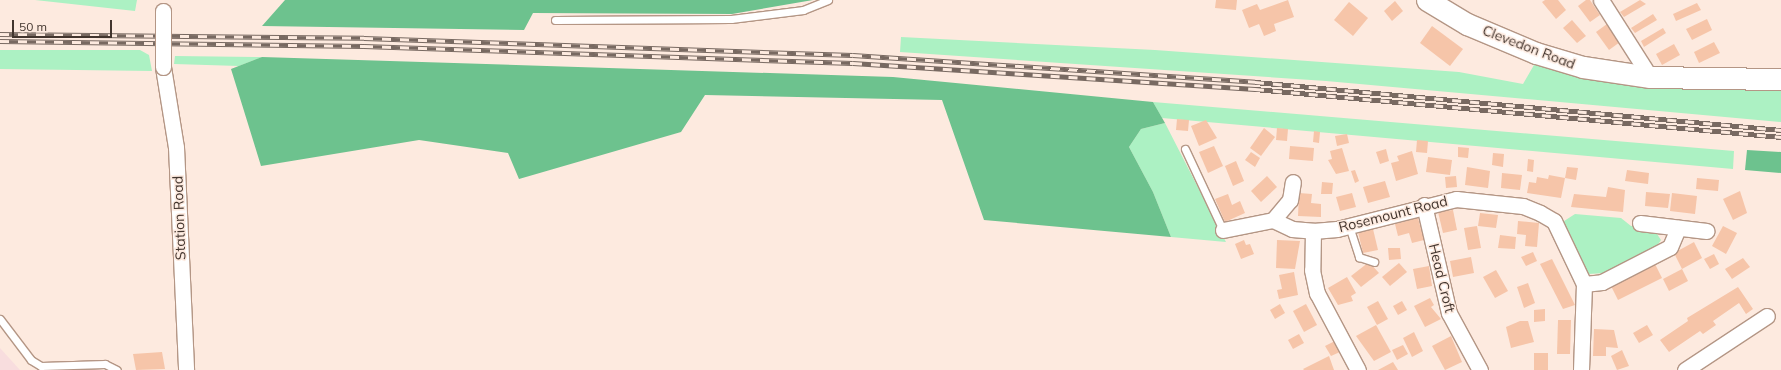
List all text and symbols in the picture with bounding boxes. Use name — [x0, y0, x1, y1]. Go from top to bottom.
scale bar — [14, 12, 114, 38]
text: 50 m — [19, 19, 47, 34]
street label: Clevedon Road — [1480, 22, 1578, 72]
street label: Station Road — [169, 176, 189, 260]
street label: Rosemount Road — [1337, 192, 1449, 236]
street label: Head Croft — [1425, 242, 1459, 314]

